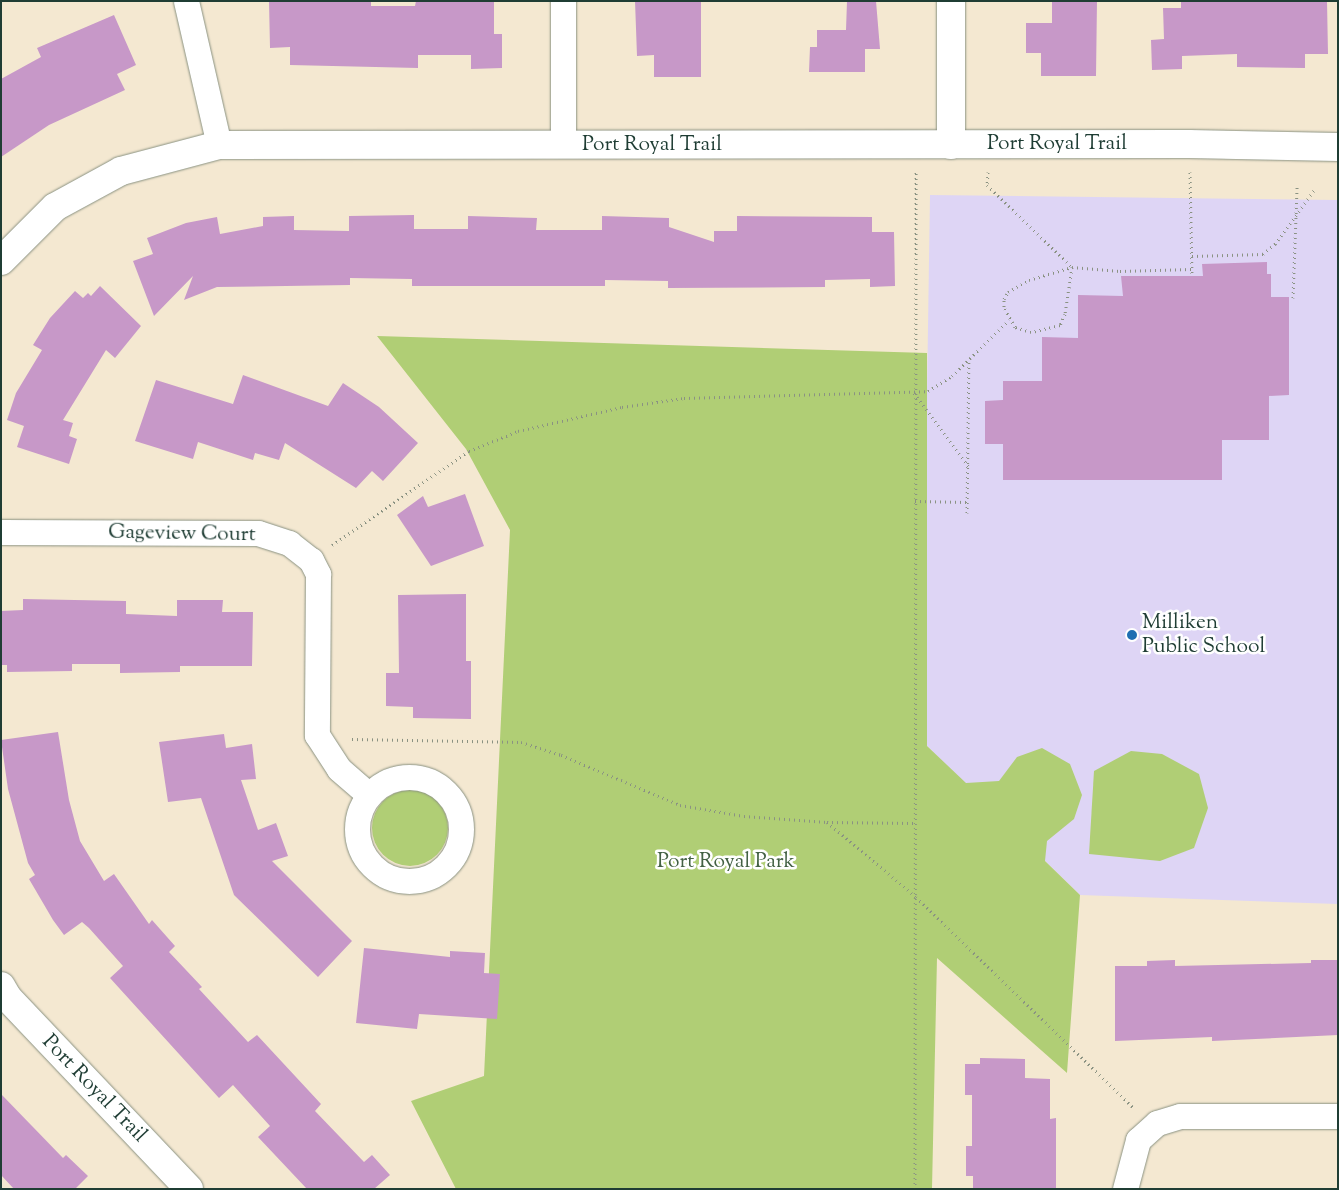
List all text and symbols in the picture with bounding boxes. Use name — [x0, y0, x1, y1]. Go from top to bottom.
street label: Port Royal Trail — [987, 131, 1127, 157]
street label: Port Royal Trail — [582, 132, 722, 158]
street label: Gageview Court — [108, 520, 256, 548]
place label: Milliken Public School — [1142, 610, 1265, 660]
marker: Milliken Public School — [1126, 629, 1138, 641]
park label: Port Royal Park — [657, 849, 795, 875]
street label: Port Royal Trail — [36, 1030, 152, 1148]

